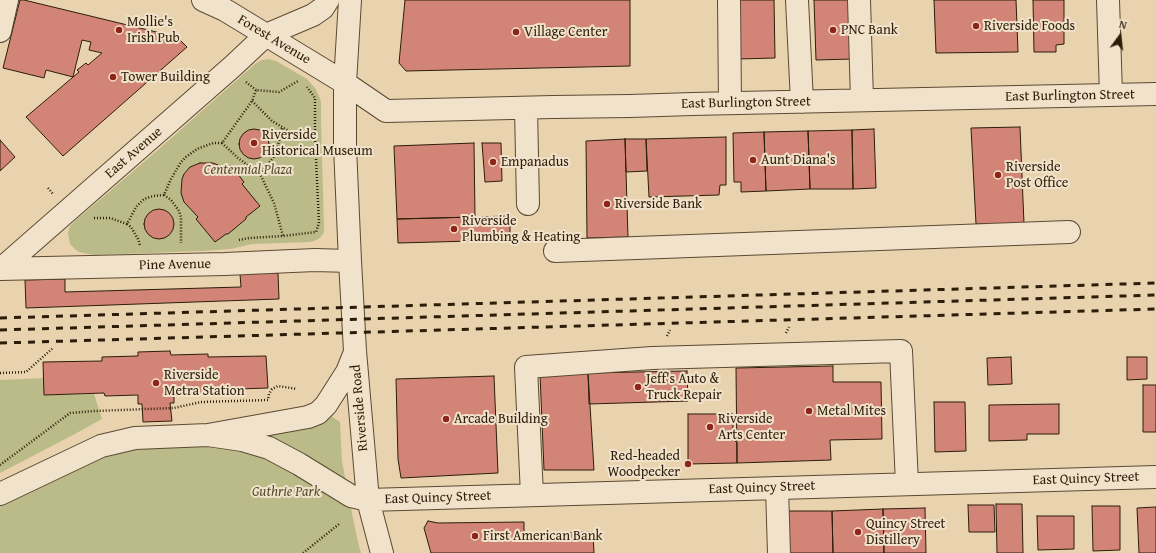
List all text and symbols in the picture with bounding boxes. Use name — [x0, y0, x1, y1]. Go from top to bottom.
street label: Forest Avenue — [234, 12, 314, 68]
place label: Mollie's Irish Pub — [127, 14, 180, 46]
north arrow — [1100, 16, 1140, 56]
text: N — [1117, 16, 1129, 33]
place label: Riverside Foods — [984, 18, 1075, 34]
marker: Riverside Foods — [971, 21, 981, 31]
place label: PNC Bank — [841, 22, 898, 38]
place label: Village Center — [524, 24, 608, 40]
marker: Mollie's Irish Pub — [114, 25, 124, 35]
marker: PNC Bank — [828, 25, 838, 35]
marker: Village Center — [511, 27, 521, 37]
place label: Tower Building — [121, 69, 210, 85]
marker: Tower Building — [108, 72, 118, 82]
street label: East Burlington Street — [1005, 86, 1135, 106]
street label: East Burlington Street — [681, 93, 811, 113]
street label: East Avenue — [102, 124, 166, 182]
place label: Riverside Historical Museum — [262, 127, 373, 160]
marker: Riverside Historical Museum — [249, 138, 259, 148]
place label: Aunt Diana's — [761, 152, 836, 168]
place label: Empanadus — [501, 154, 569, 170]
marker: Aunt Diana's — [748, 155, 758, 165]
marker: Empanadus — [488, 157, 498, 167]
place label: Riverside Post Office — [1006, 159, 1068, 192]
park label: Centennial Plaza — [204, 162, 292, 178]
marker: Riverside Post Office — [993, 170, 1003, 180]
place label: Riverside Bank — [615, 196, 702, 212]
marker: Riverside Bank — [602, 199, 612, 209]
place label: Riverside Plumbing & Heating — [462, 213, 580, 246]
marker: Riverside Plumbing & Heating — [449, 224, 459, 234]
street label: Pine Avenue — [139, 256, 211, 274]
street label: Riverside Road — [348, 364, 372, 452]
place label: Riverside Metra Station — [164, 367, 245, 400]
place label: Jeff's Auto & Truck Repair — [646, 371, 722, 404]
marker: Riverside Metra Station — [151, 378, 161, 388]
marker: Jeff's Auto & Truck Repair — [633, 382, 643, 392]
place label: Metal Mites — [817, 403, 886, 419]
marker: Metal Mites — [804, 406, 814, 416]
place label: Arcade Building — [454, 411, 548, 427]
place label: Riverside Arts Center — [718, 411, 785, 444]
marker: Arcade Building — [441, 414, 451, 424]
marker: Riverside Arts Center — [705, 422, 715, 432]
place label: Red-headed Woodpecker — [608, 448, 680, 480]
marker: Red-headed Woodpecker — [683, 459, 693, 469]
street label: East Quincy Street — [1032, 469, 1140, 489]
street label: East Quincy Street — [708, 478, 816, 498]
park label: Guthrie Park — [252, 484, 320, 500]
street label: East Quincy Street — [384, 488, 492, 508]
place label: Quincy Street Distillery — [866, 516, 946, 548]
marker: Quincy Street Distillery — [853, 527, 863, 537]
place label: First American Bank — [483, 528, 603, 544]
marker: First American Bank — [470, 531, 480, 541]

